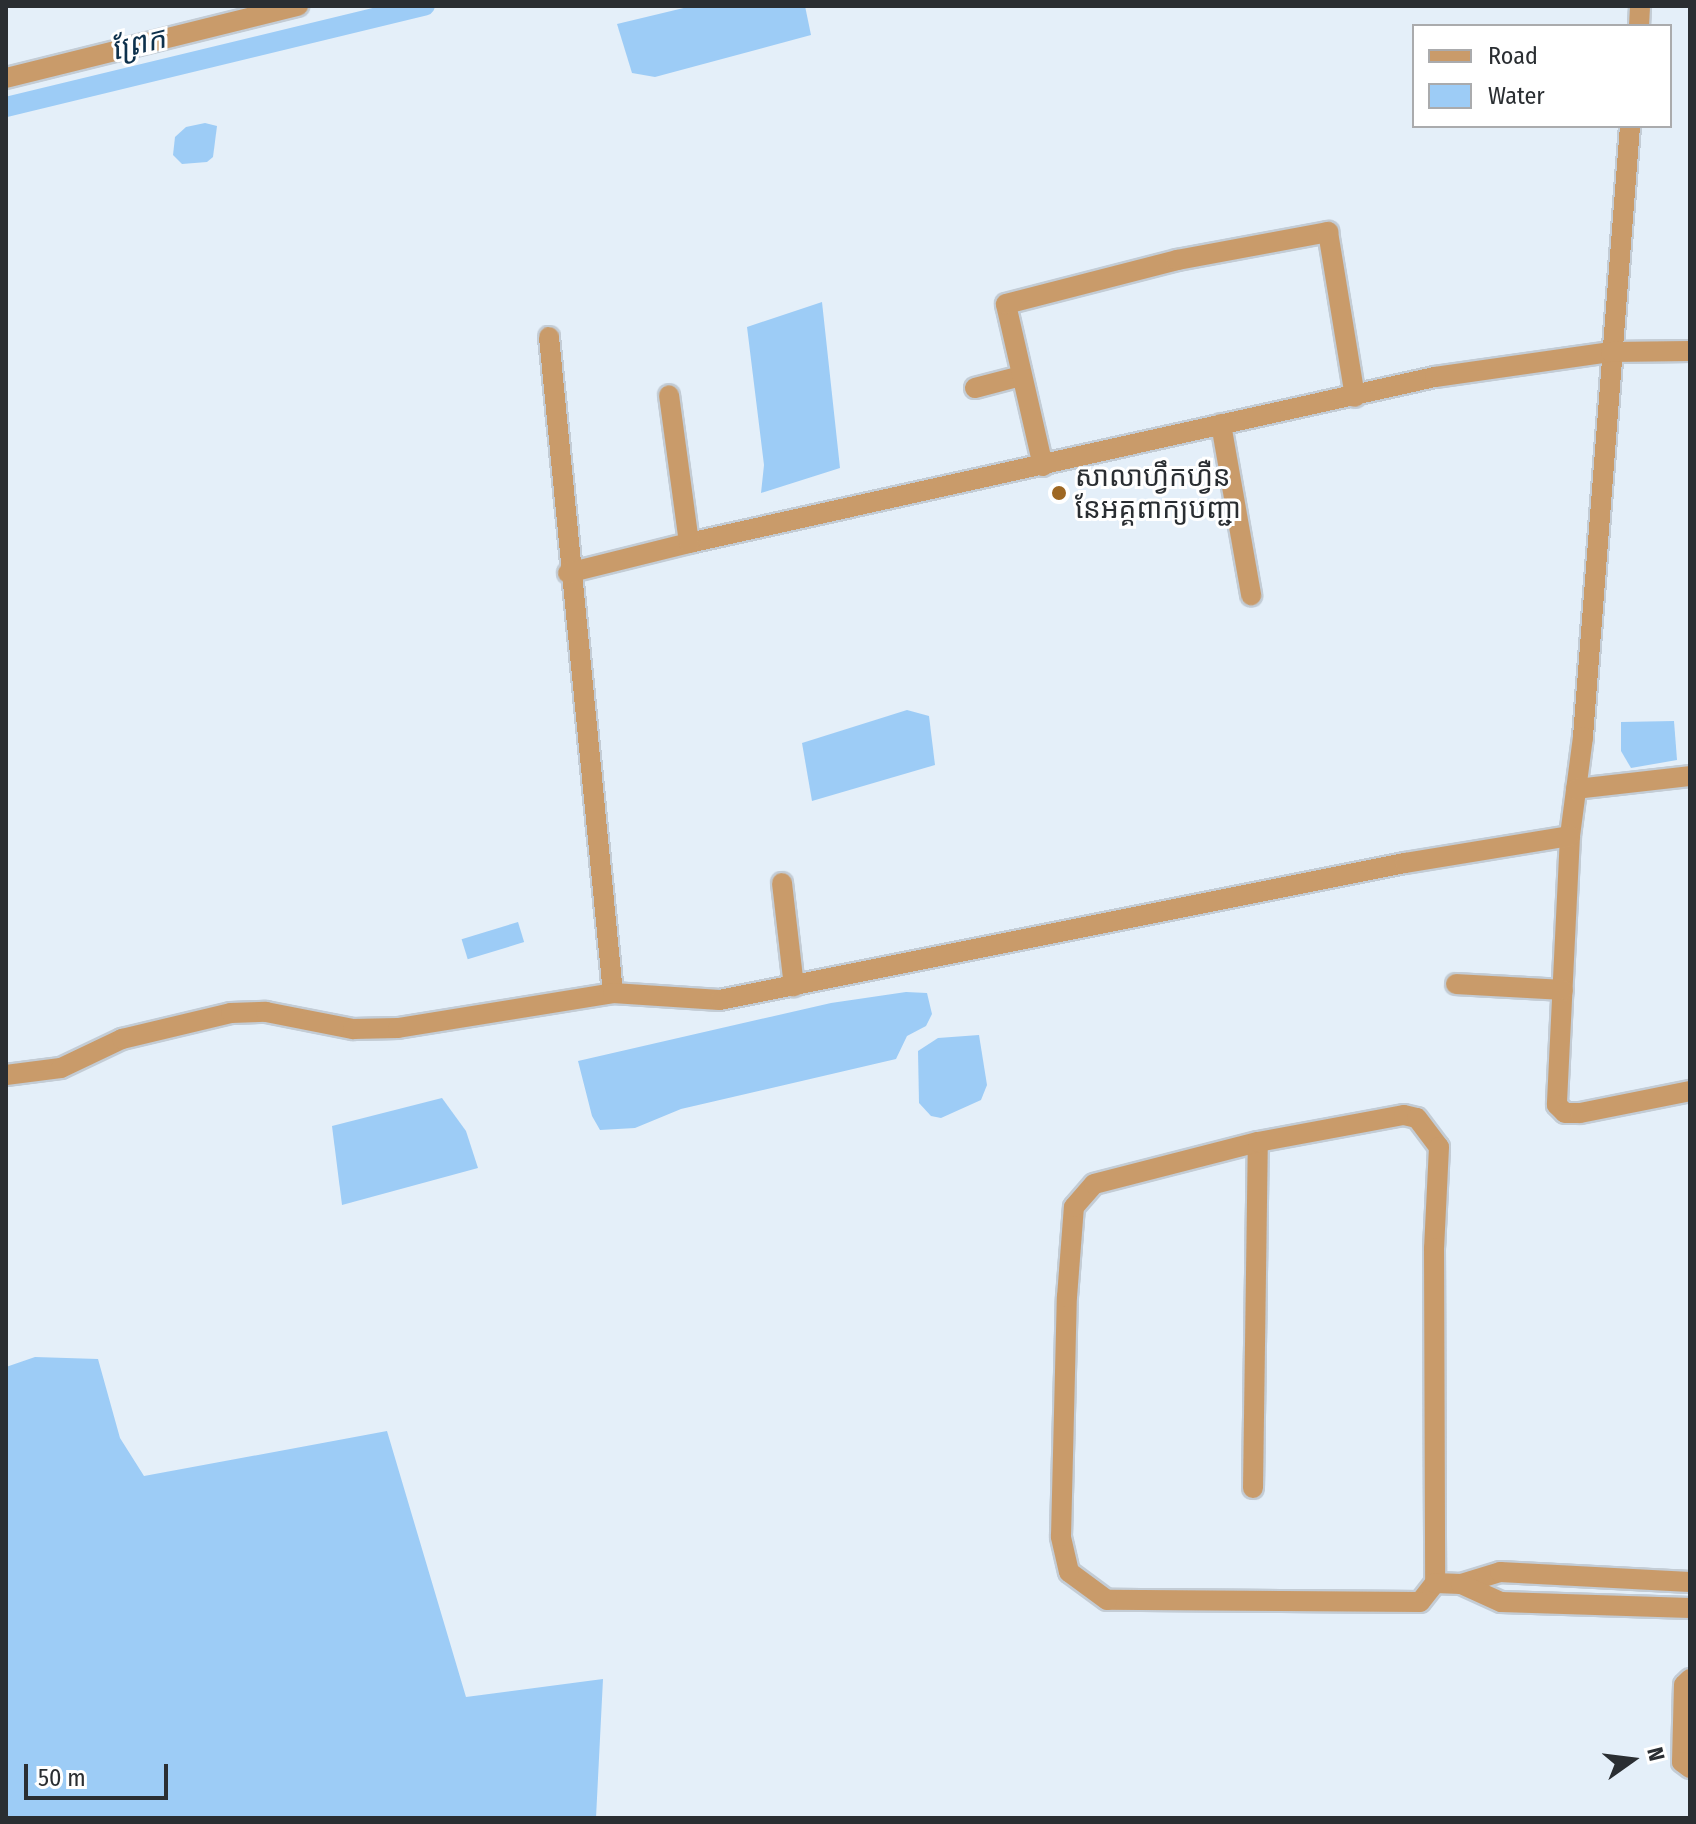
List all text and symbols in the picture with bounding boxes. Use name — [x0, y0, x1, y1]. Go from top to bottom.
water label: ព្រែក — [107, 20, 169, 68]
legend — [1412, 24, 1672, 128]
text: Road — [1488, 42, 1538, 70]
text: Water — [1488, 82, 1545, 110]
place label: សាលាហ្វឹកហ្វឺន នែអគ្គពាក្យបញ្ជា — [1075, 460, 1241, 526]
marker: សាលាហ្វឹកហ្វឺន នែអគ្គពាក្យបញ្ជា — [1050, 484, 1068, 502]
north arrow — [1592, 1720, 1672, 1800]
text: N — [1641, 1744, 1670, 1764]
scale bar — [28, 1748, 172, 1798]
text: 50 m — [38, 1764, 86, 1792]

